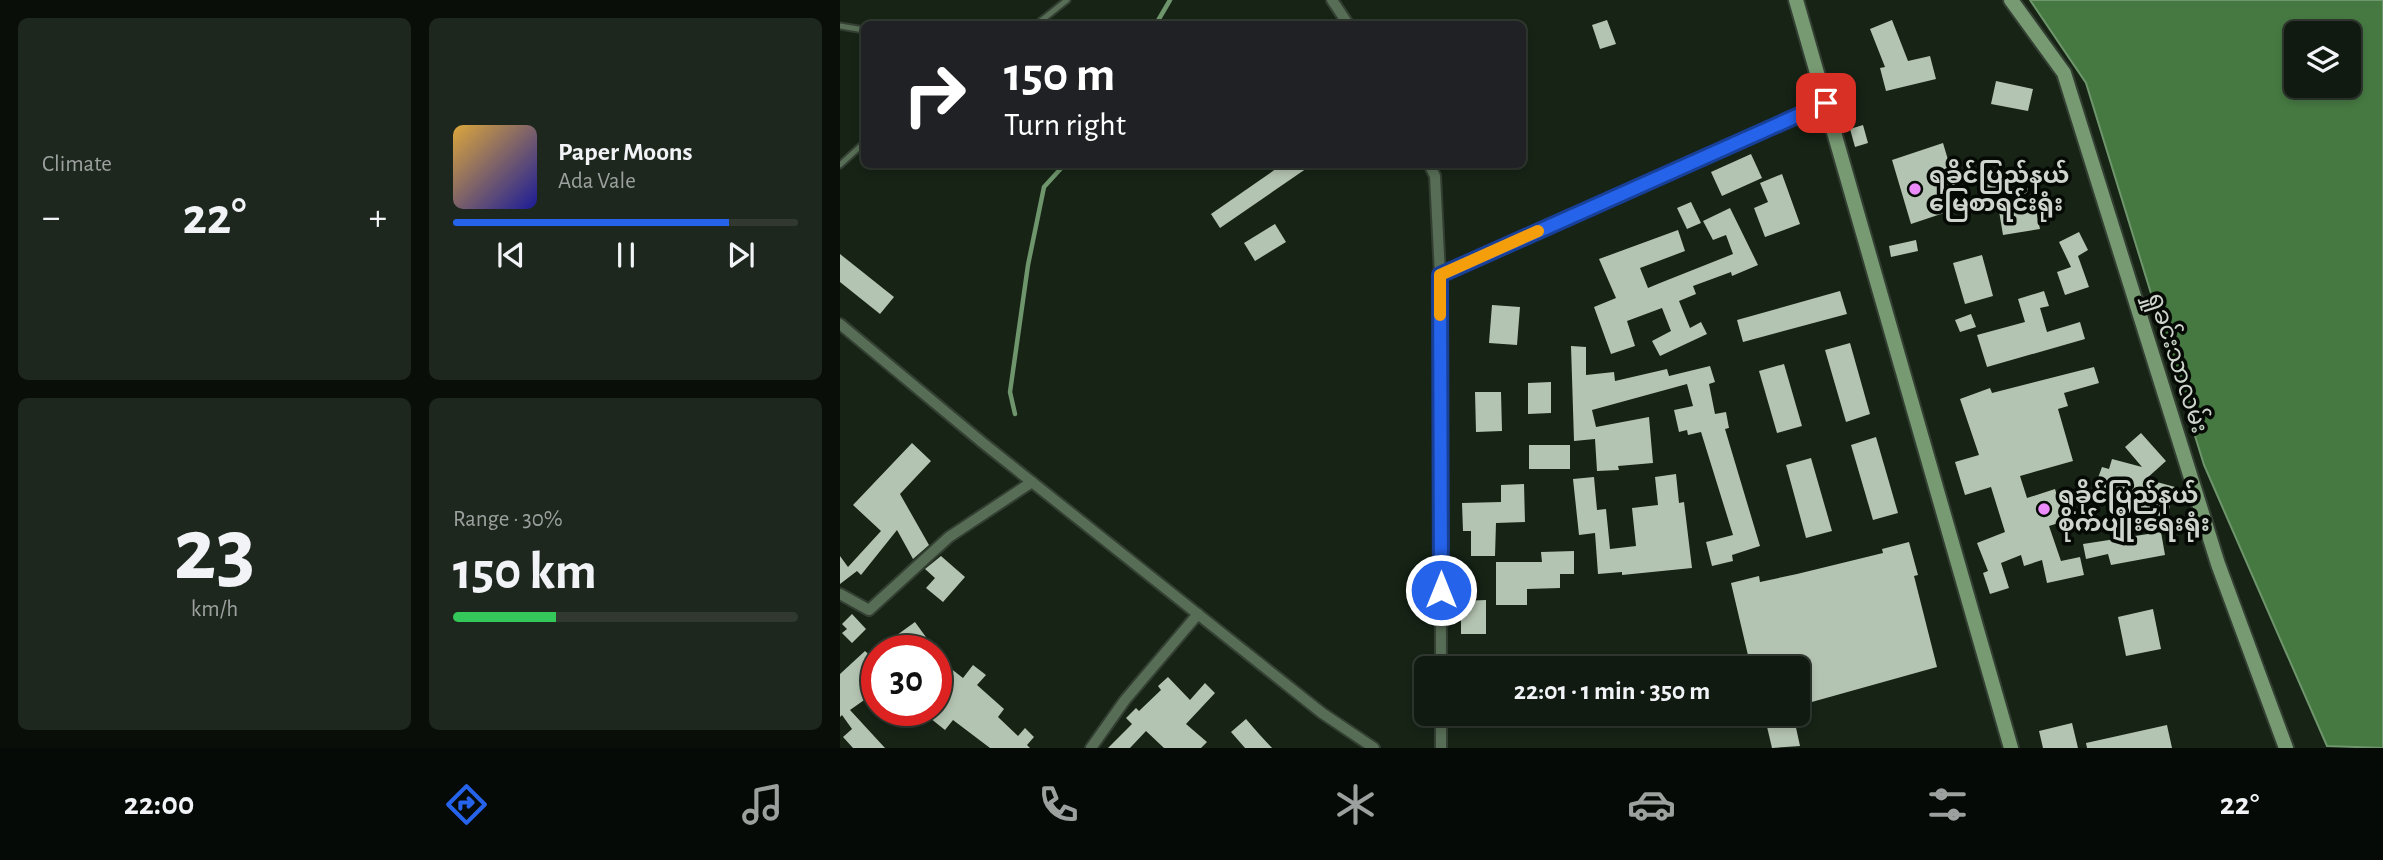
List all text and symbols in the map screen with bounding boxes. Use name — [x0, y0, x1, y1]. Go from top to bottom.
map controls — [2284, 21, 2361, 98]
button: layers — [2284, 21, 2361, 98]
icon: right — [889, 49, 980, 140]
text: 150 m — [1004, 51, 1115, 100]
pin — [1796, 73, 1856, 133]
icon: arrive — [1807, 84, 1845, 122]
text: Turn right — [1004, 109, 1126, 141]
text: Paper Moons — [558, 139, 693, 165]
text: Climate — [42, 153, 112, 176]
place label: ရခိုင်ပြည်နယ် မြေစာရင်းရုံး — [1929, 159, 2069, 222]
text: Ada Vale — [558, 170, 636, 193]
marker: ရခိုင်ပြည်နယ် မြေစာရင်းရုံး — [1907, 181, 1923, 197]
text: 22° — [182, 191, 247, 243]
text: − — [42, 199, 60, 237]
text: + — [369, 199, 387, 237]
icon: previous — [492, 236, 530, 274]
icon: pause — [607, 236, 645, 274]
icon: next — [722, 236, 760, 274]
street label: ရှုခင်းသာလမ်း — [2137, 287, 2216, 438]
place label: ရခိုင်ပြည်နယ် စိုက်ပျိုးရေးရုံး — [2058, 479, 2210, 543]
marker: ရခိုင်ပြည်နယ် စိုက်ပျိုးရေးရုံး — [2036, 501, 2052, 517]
text: 23 — [173, 505, 256, 596]
text: Range · 30% — [453, 508, 563, 531]
text: 150 km — [453, 546, 597, 598]
position arrow — [1404, 553, 1478, 627]
text: km/h — [191, 598, 238, 621]
speed limit sign: 30 — [861, 635, 952, 726]
text: 22:01 · 1 min · 350 m — [1514, 678, 1710, 704]
icon: directions — [442, 780, 491, 829]
icon: music — [738, 780, 787, 829]
icon: phone — [1034, 780, 1083, 829]
icon: climate — [1331, 780, 1380, 829]
icon: car — [1627, 780, 1676, 829]
icon: filters — [1923, 780, 1972, 829]
text: 22:00 — [124, 788, 194, 820]
text: 22° — [2220, 788, 2259, 820]

